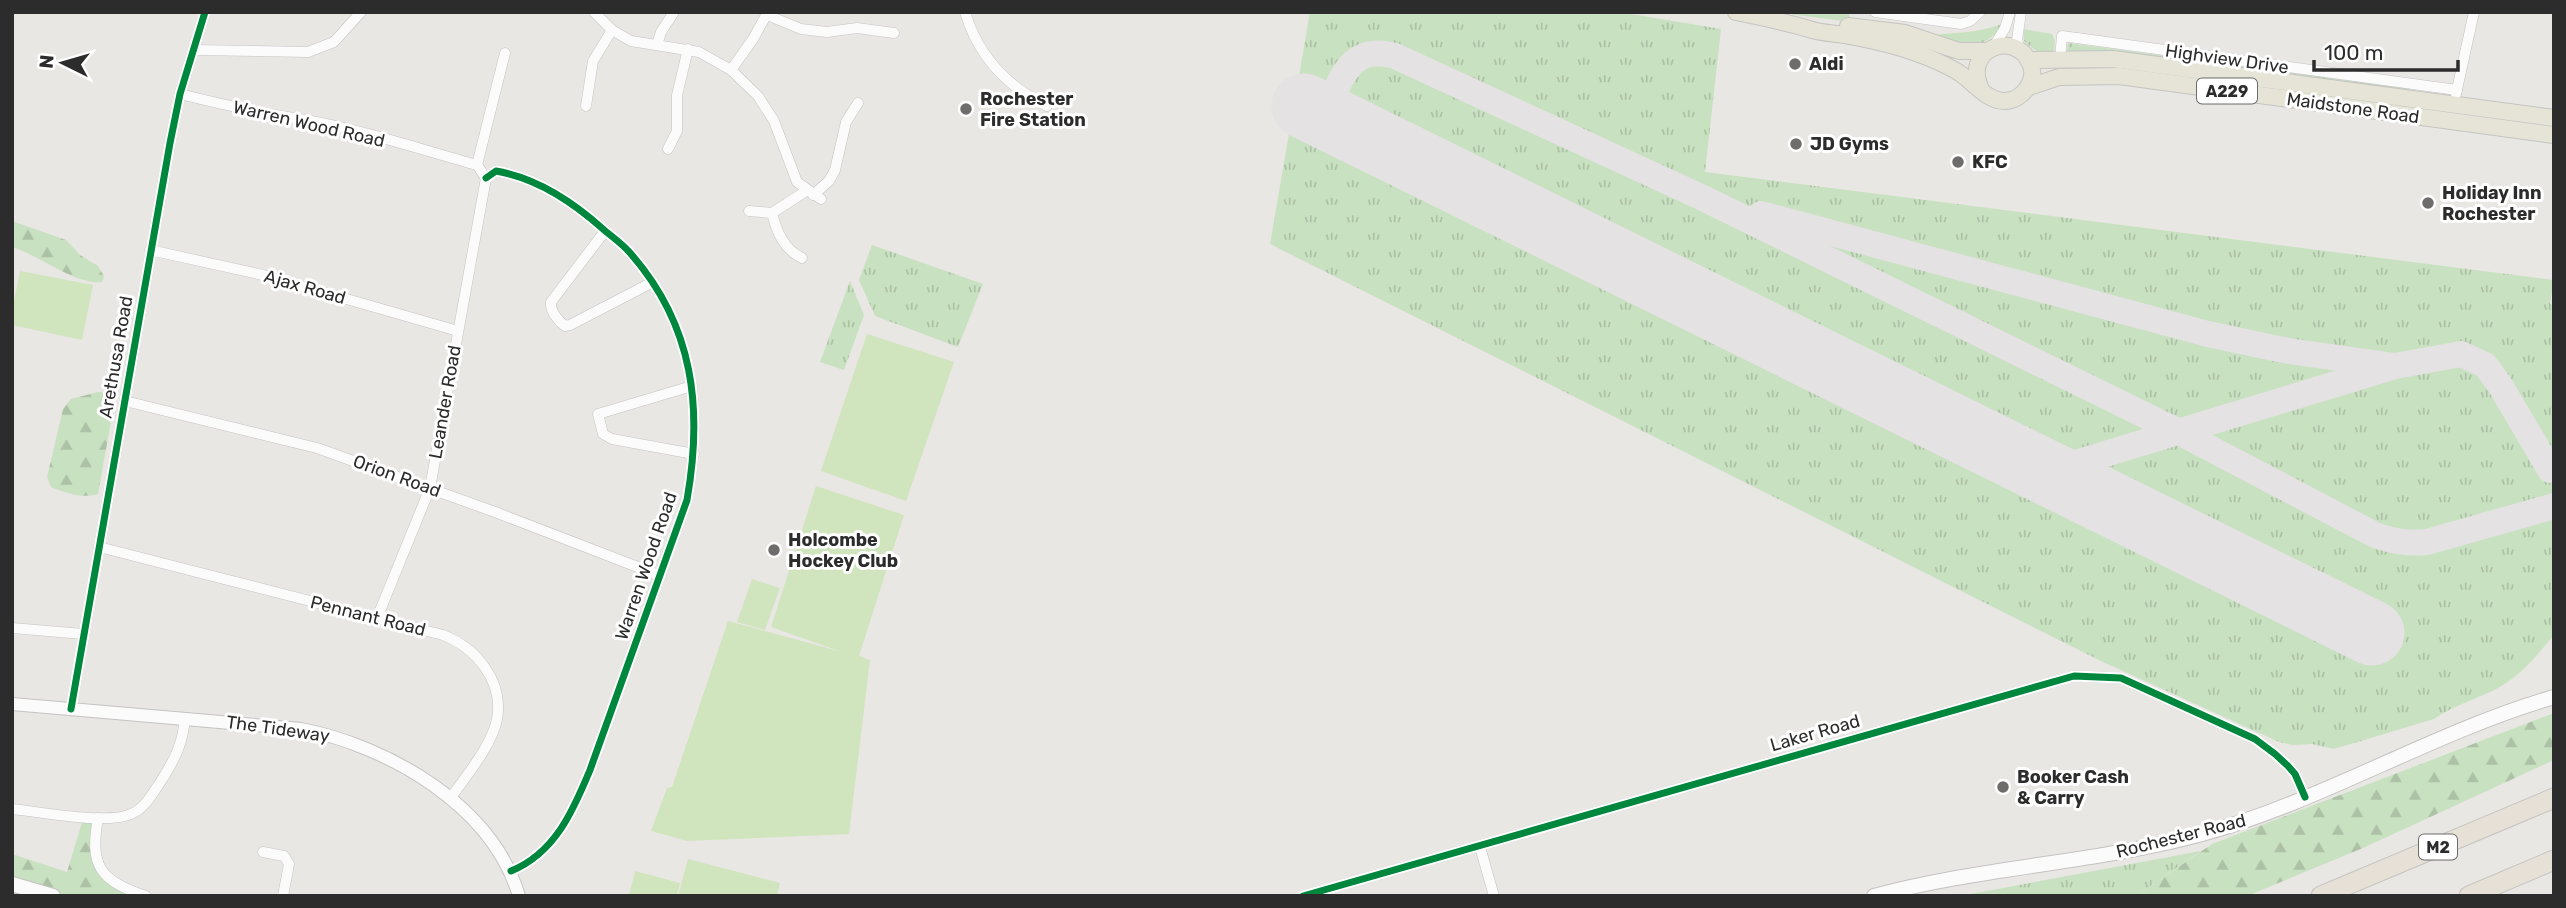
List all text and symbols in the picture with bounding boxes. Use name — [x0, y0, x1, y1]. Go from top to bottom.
north arrow — [28, 28, 98, 98]
scale bar — [2314, 28, 2458, 72]
street label: Highview Drive — [2164, 39, 2290, 79]
text: 100 m — [2324, 40, 2383, 65]
place label: Aldi — [1809, 53, 1844, 75]
text: N — [35, 54, 59, 69]
marker: Aldi — [1787, 56, 1803, 72]
road number: A229 — [2197, 78, 2257, 104]
place label: Rochester Fire Station — [980, 88, 1086, 131]
street label: Maidstone Road — [2285, 88, 2421, 128]
street label: Warren Wood Road — [231, 96, 387, 152]
marker: Rochester Fire Station — [958, 101, 974, 117]
place label: JD Gyms — [1810, 133, 1889, 155]
marker: JD Gyms — [1788, 136, 1804, 152]
place label: KFC — [1972, 151, 2008, 173]
marker: KFC — [1950, 154, 1966, 170]
place label: Holiday Inn Rochester — [2442, 182, 2541, 225]
marker: Holiday Inn Rochester — [2420, 195, 2436, 211]
street label: Ajax Road — [262, 265, 348, 309]
street label: Arethusa Road — [94, 294, 138, 420]
street label: Leander Road — [424, 343, 466, 461]
street label: Orion Road — [350, 450, 444, 502]
street label: Warren Wood Road — [610, 489, 682, 643]
place label: Holcombe Hockey Club — [788, 529, 898, 572]
marker: Holcombe Hockey Club — [766, 542, 782, 558]
street label: Pennant Road — [308, 591, 428, 641]
street label: Laker Road — [1768, 710, 1862, 756]
street label: The Tideway — [225, 711, 331, 747]
place label: Booker Cash & Carry — [2017, 766, 2129, 809]
marker: Booker Cash & Carry — [1995, 779, 2011, 795]
street label: Rochester Road — [2114, 809, 2248, 863]
road number: M2 — [2419, 834, 2457, 860]

